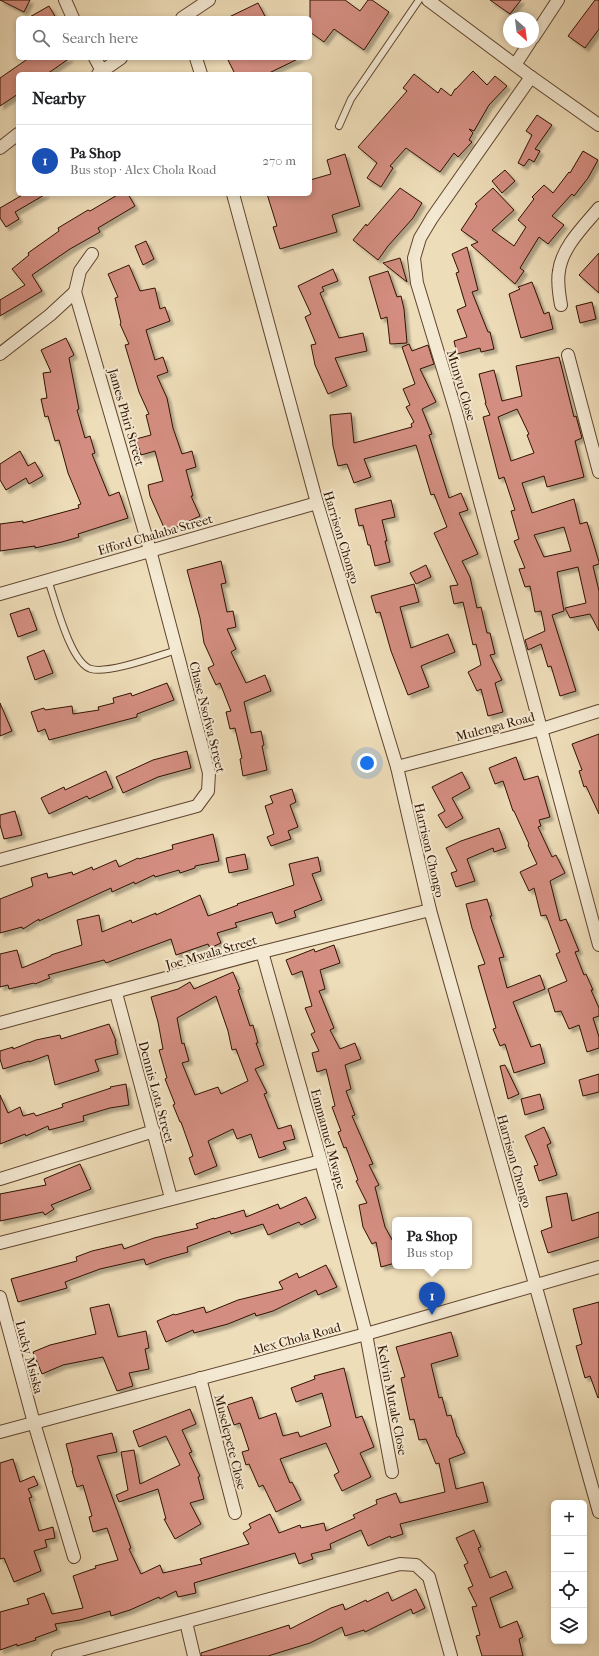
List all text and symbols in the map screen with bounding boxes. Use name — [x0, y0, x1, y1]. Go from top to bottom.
north arrow — [503, 12, 539, 48]
search box — [16, 16, 312, 60]
icon: search — [30, 27, 52, 49]
text: Search here — [62, 29, 138, 47]
text: Nearby — [32, 88, 86, 108]
text: Pa Shop — [70, 144, 121, 162]
text: 1 — [43, 153, 47, 168]
text: 270 m — [262, 153, 296, 168]
text: Bus stop · Alex Chola Road — [70, 162, 216, 177]
street label: Munyu Close — [444, 348, 480, 423]
street label: James Phiri Street — [105, 366, 148, 468]
street label: Harrison Chongo — [320, 489, 363, 586]
street label: Efford Chalaba Street — [96, 511, 215, 558]
street label: Chase Nsofwa Street — [186, 660, 229, 775]
street label: Mulenga Road — [454, 708, 537, 744]
your location — [357, 753, 377, 773]
street label: Harrison Chongo — [411, 801, 448, 899]
street label: Joe Mwala Street — [163, 932, 259, 973]
street label: Dennis Lota Street — [136, 1039, 177, 1145]
street label: Emmanuel Mwape — [308, 1087, 349, 1192]
street label: Harrison Chongo — [494, 1113, 535, 1210]
popup — [392, 1217, 472, 1269]
text: Pa Shop — [407, 1227, 457, 1245]
text: Bus stop — [407, 1245, 453, 1260]
pin: 1 — [419, 1282, 445, 1315]
street label: Lucky Msiska — [13, 1319, 47, 1396]
street label: Alex Chola Road — [249, 1319, 343, 1358]
street label: Kelvin Mutale Close — [374, 1344, 411, 1457]
street label: Muselepete Close — [211, 1393, 250, 1492]
map controls — [551, 1500, 587, 1644]
button: + — [551, 1500, 587, 1536]
button: − — [551, 1536, 587, 1572]
button: locate — [551, 1572, 587, 1608]
button: layers — [551, 1608, 587, 1644]

